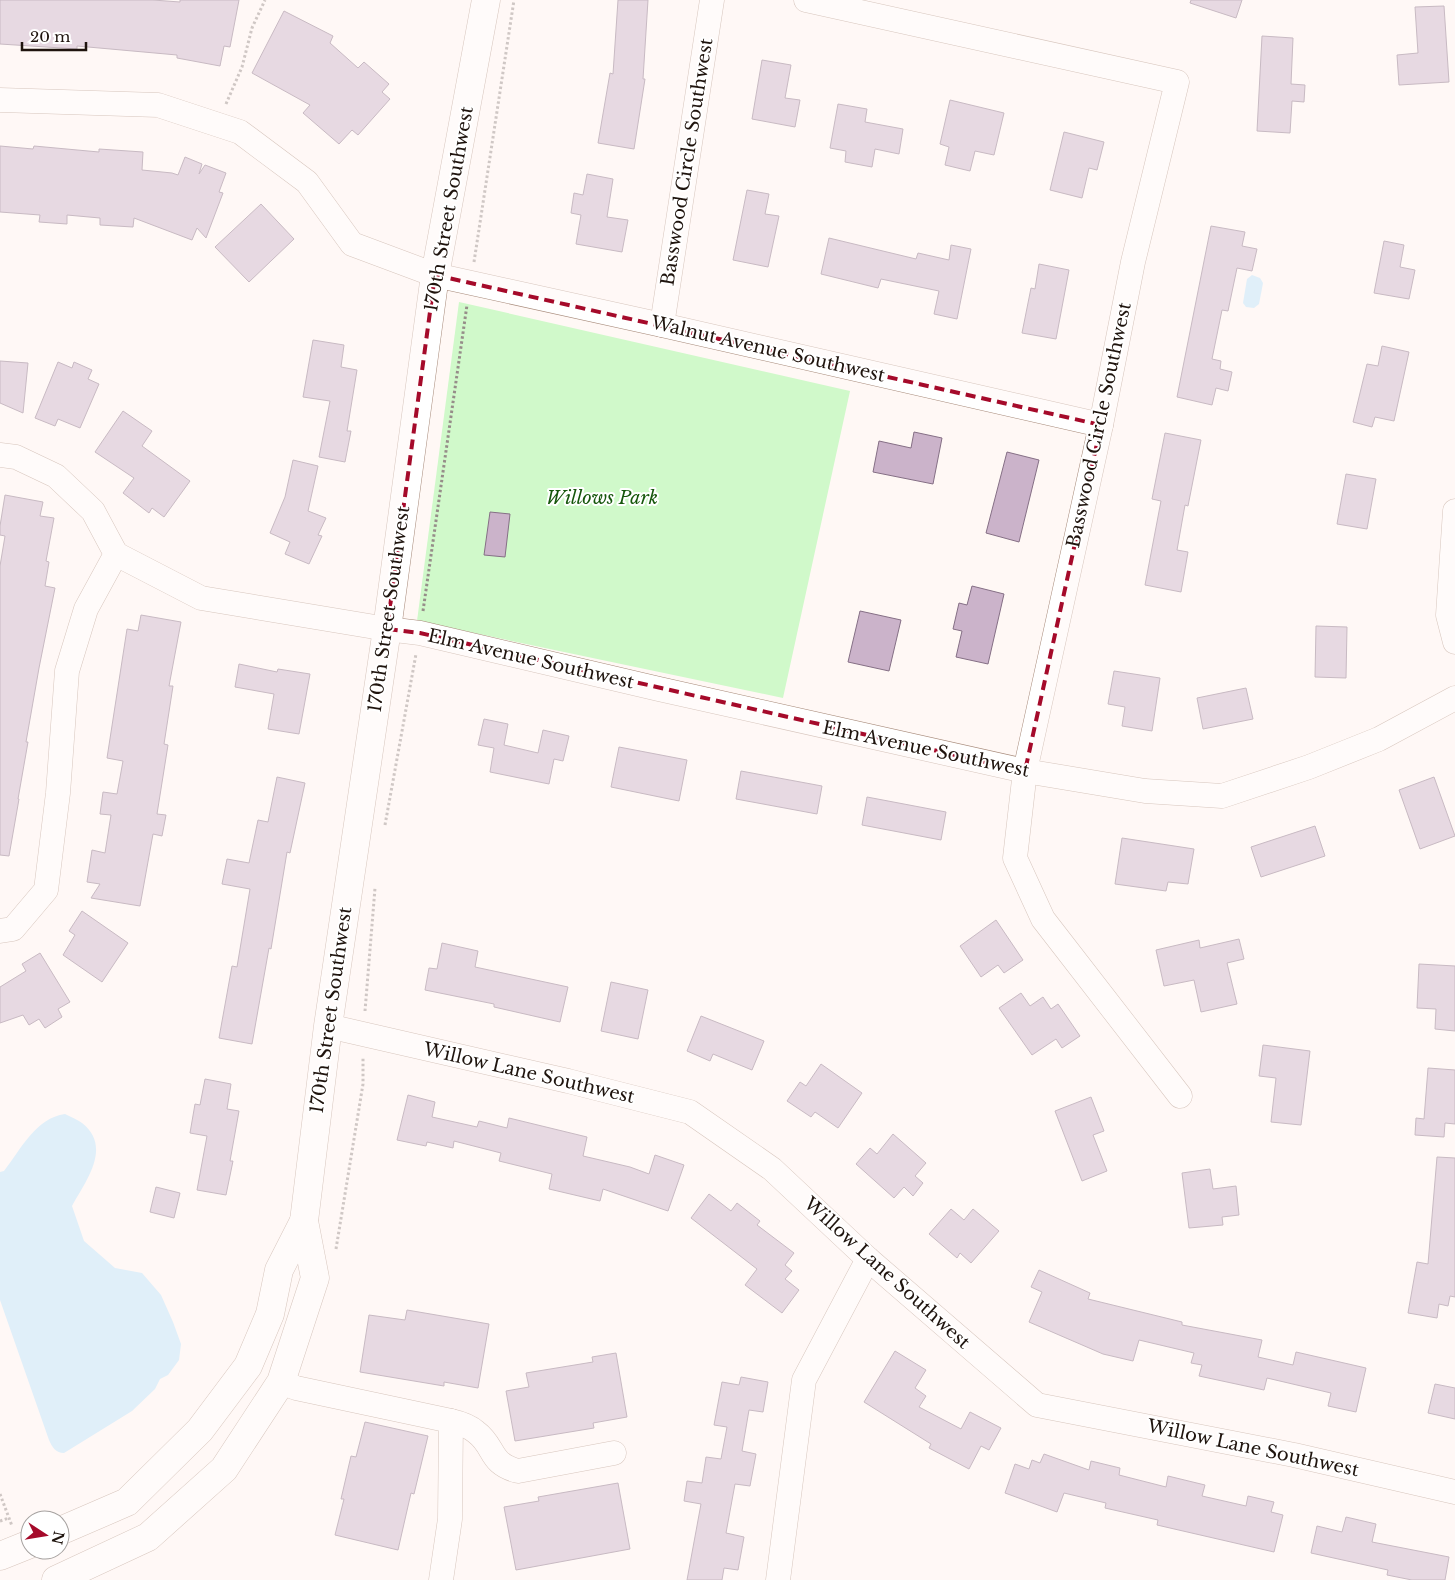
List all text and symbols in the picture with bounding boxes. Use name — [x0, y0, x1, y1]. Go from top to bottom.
scale bar — [22, 20, 86, 52]
text: 20 m — [30, 27, 70, 46]
street label: Basswood Circle Southwest — [657, 36, 717, 287]
street label: 170th Street Southwest — [420, 104, 478, 313]
street label: Basswood Circle Southwest — [1062, 300, 1136, 550]
street label: Walnut Avenue Southwest — [648, 311, 887, 387]
park label: Willows Park — [546, 487, 658, 509]
street label: 170th Street Southwest — [364, 504, 414, 714]
street label: Elm Avenue Southwest — [426, 625, 636, 693]
street label: Elm Avenue Southwest — [821, 716, 1032, 782]
street label: 170th Street Southwest — [306, 905, 356, 1115]
street label: Willow Lane Southwest — [420, 1038, 637, 1108]
street label: Willow Lane Southwest — [799, 1192, 975, 1354]
street label: Willow Lane Southwest — [1144, 1415, 1361, 1481]
north arrow — [20, 1510, 70, 1560]
text: N — [48, 1529, 68, 1546]

